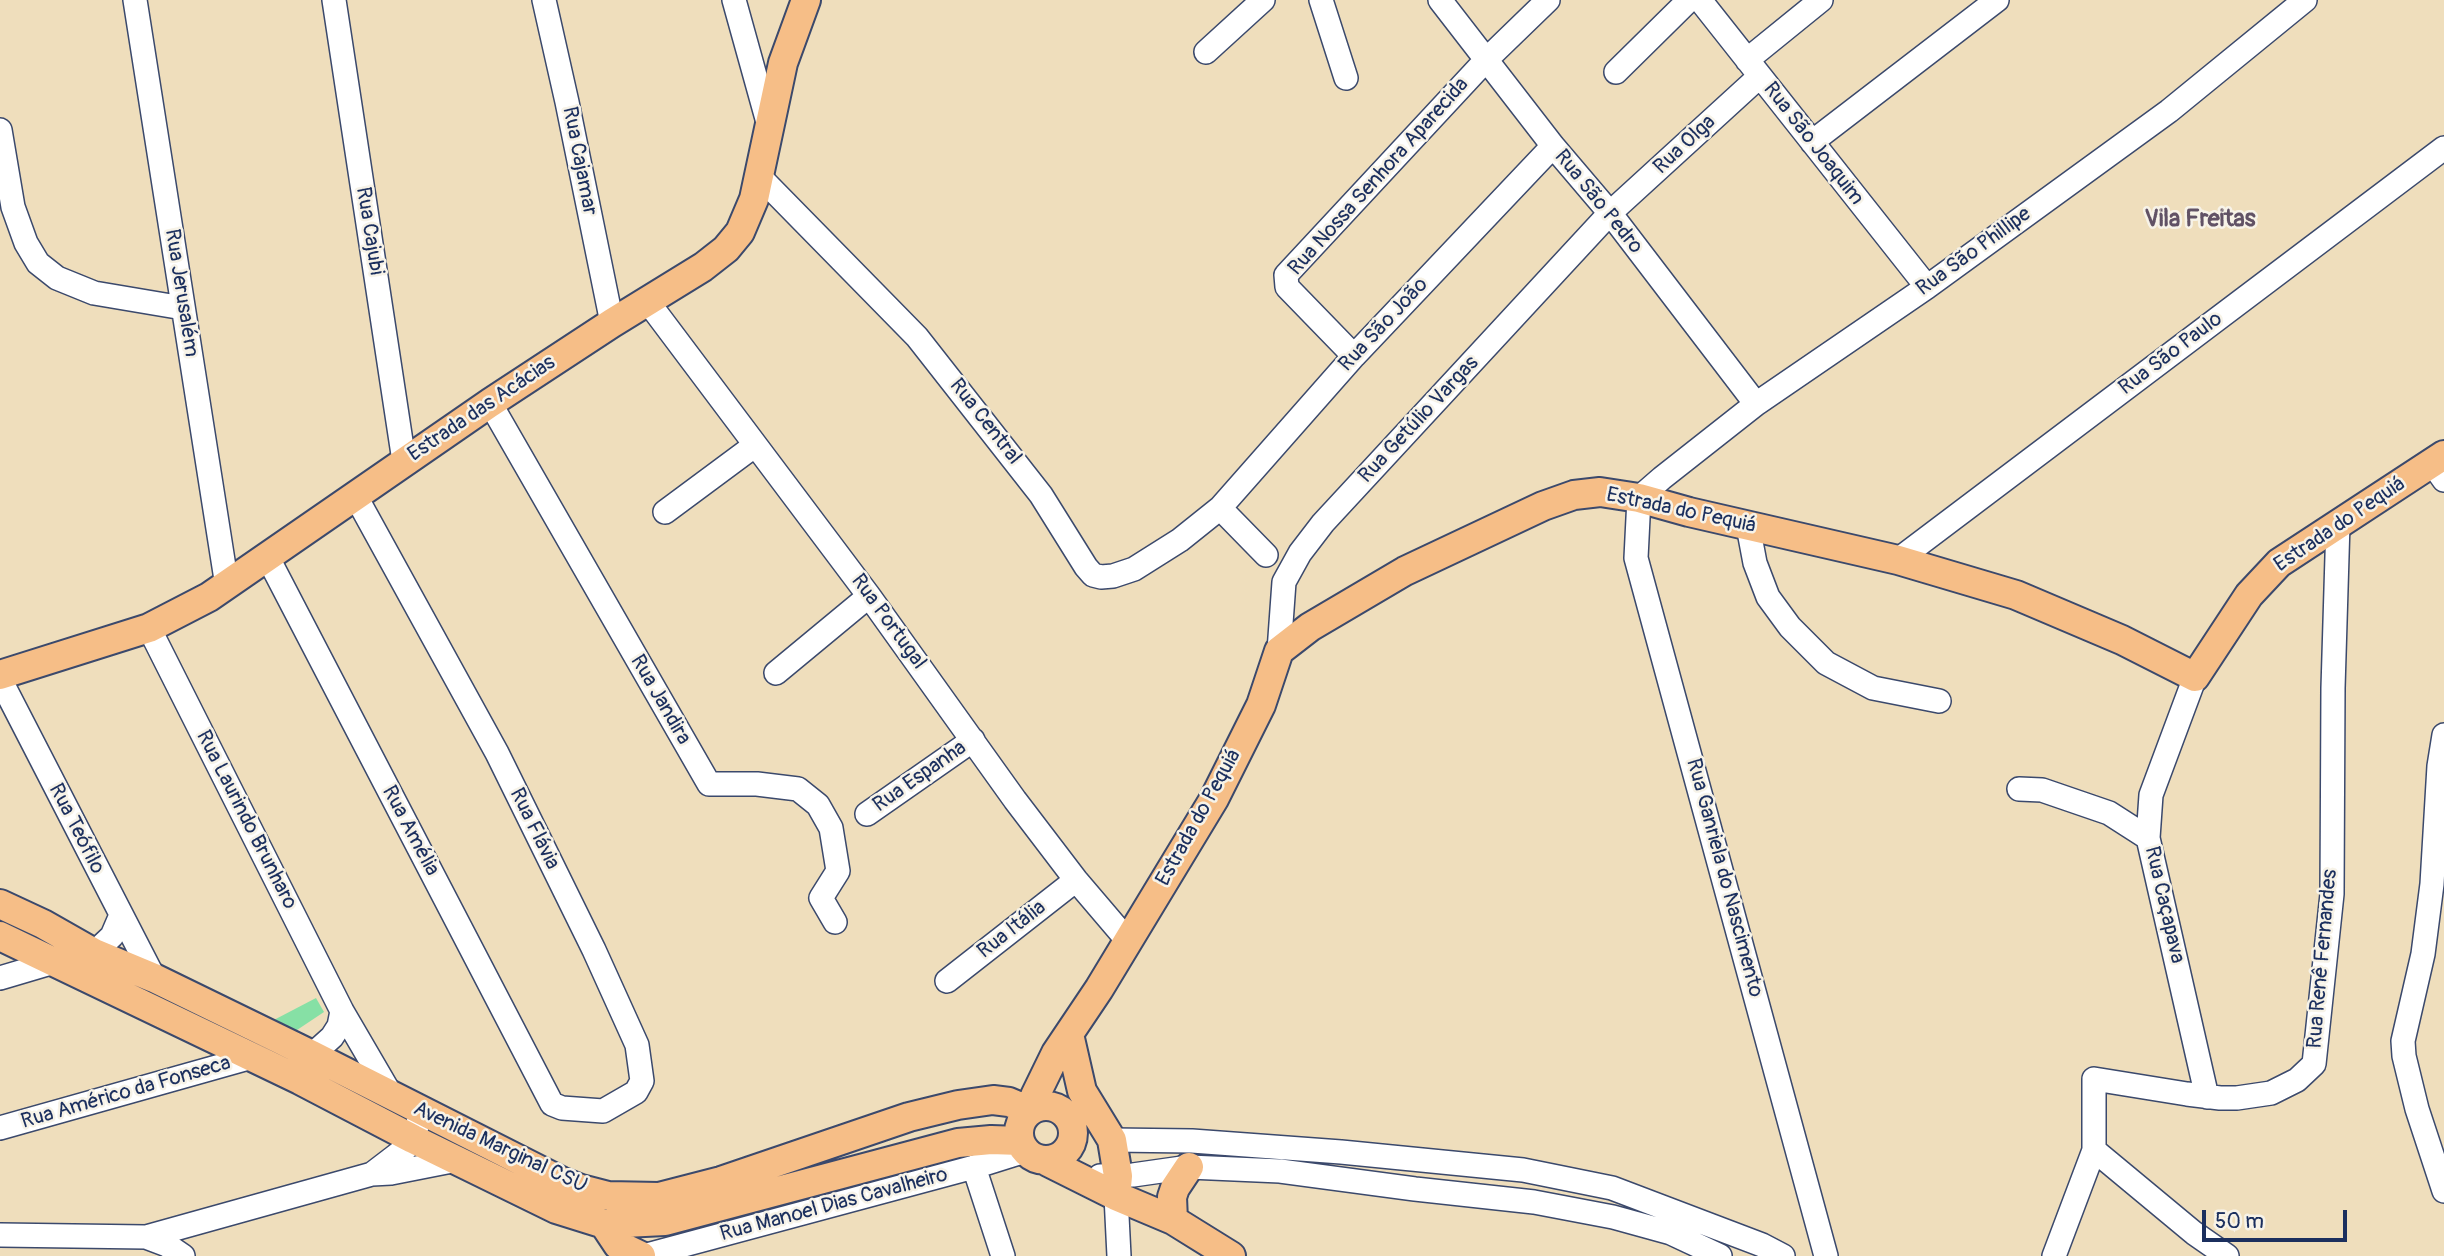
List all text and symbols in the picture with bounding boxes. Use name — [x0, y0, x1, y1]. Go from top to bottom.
street label: Rua Nossa Senhora Aparecida — [1283, 73, 1475, 281]
street label: Rua São Joaquim — [1757, 77, 1869, 211]
street label: Rua Cajamar — [556, 104, 602, 218]
street label: Rua Olga — [1649, 110, 1721, 180]
street label: Rua São Pedro — [1548, 145, 1648, 259]
street label: Rua Cajubi — [350, 185, 388, 277]
street label: Rua São Phillipe — [1912, 202, 2036, 302]
district label: Vila Freitas — [2145, 206, 2255, 234]
street label: Rua Jerusalém — [158, 227, 204, 359]
street label: Rua São João — [1334, 273, 1434, 377]
street label: Rua São Paulo — [2114, 307, 2228, 401]
street label: Estrada das Acácias — [404, 350, 560, 468]
street label: Rua Getúlio Vargas — [1354, 351, 1484, 489]
street label: Rua Central — [944, 374, 1026, 470]
street label: Estrada do Pequiá — [2270, 472, 2410, 578]
street label: Estrada do Pequiá — [1604, 483, 1758, 539]
street label: Rua Portugal — [845, 569, 931, 675]
street label: Rua Jandira — [624, 651, 696, 749]
street label: Rua Laurindo Brunharo — [190, 726, 302, 914]
street label: Rua Espanha — [869, 736, 971, 818]
street label: Estrada do Pequiá — [1151, 745, 1247, 891]
street label: Rua Ganriela do Nascimento — [1680, 756, 1768, 1000]
street label: Rua Teófilo — [43, 780, 109, 878]
street label: Rua Amélia — [376, 782, 444, 880]
street label: Rua Flávia — [504, 784, 564, 874]
street label: Rua Caçapava — [2138, 844, 2190, 966]
street label: Rua Renê Fernandes — [2303, 868, 2343, 1050]
street label: Rua Itália — [973, 896, 1051, 964]
street label: Rua Américo da Fonseca — [18, 1051, 234, 1135]
street label: Avenida Marginal CSU — [409, 1097, 591, 1199]
street label: Rua Manoel Dias Cavalheiro — [717, 1162, 951, 1248]
scale bar — [2206, 1196, 2351, 1240]
text: 50 m — [2215, 1208, 2264, 1235]

